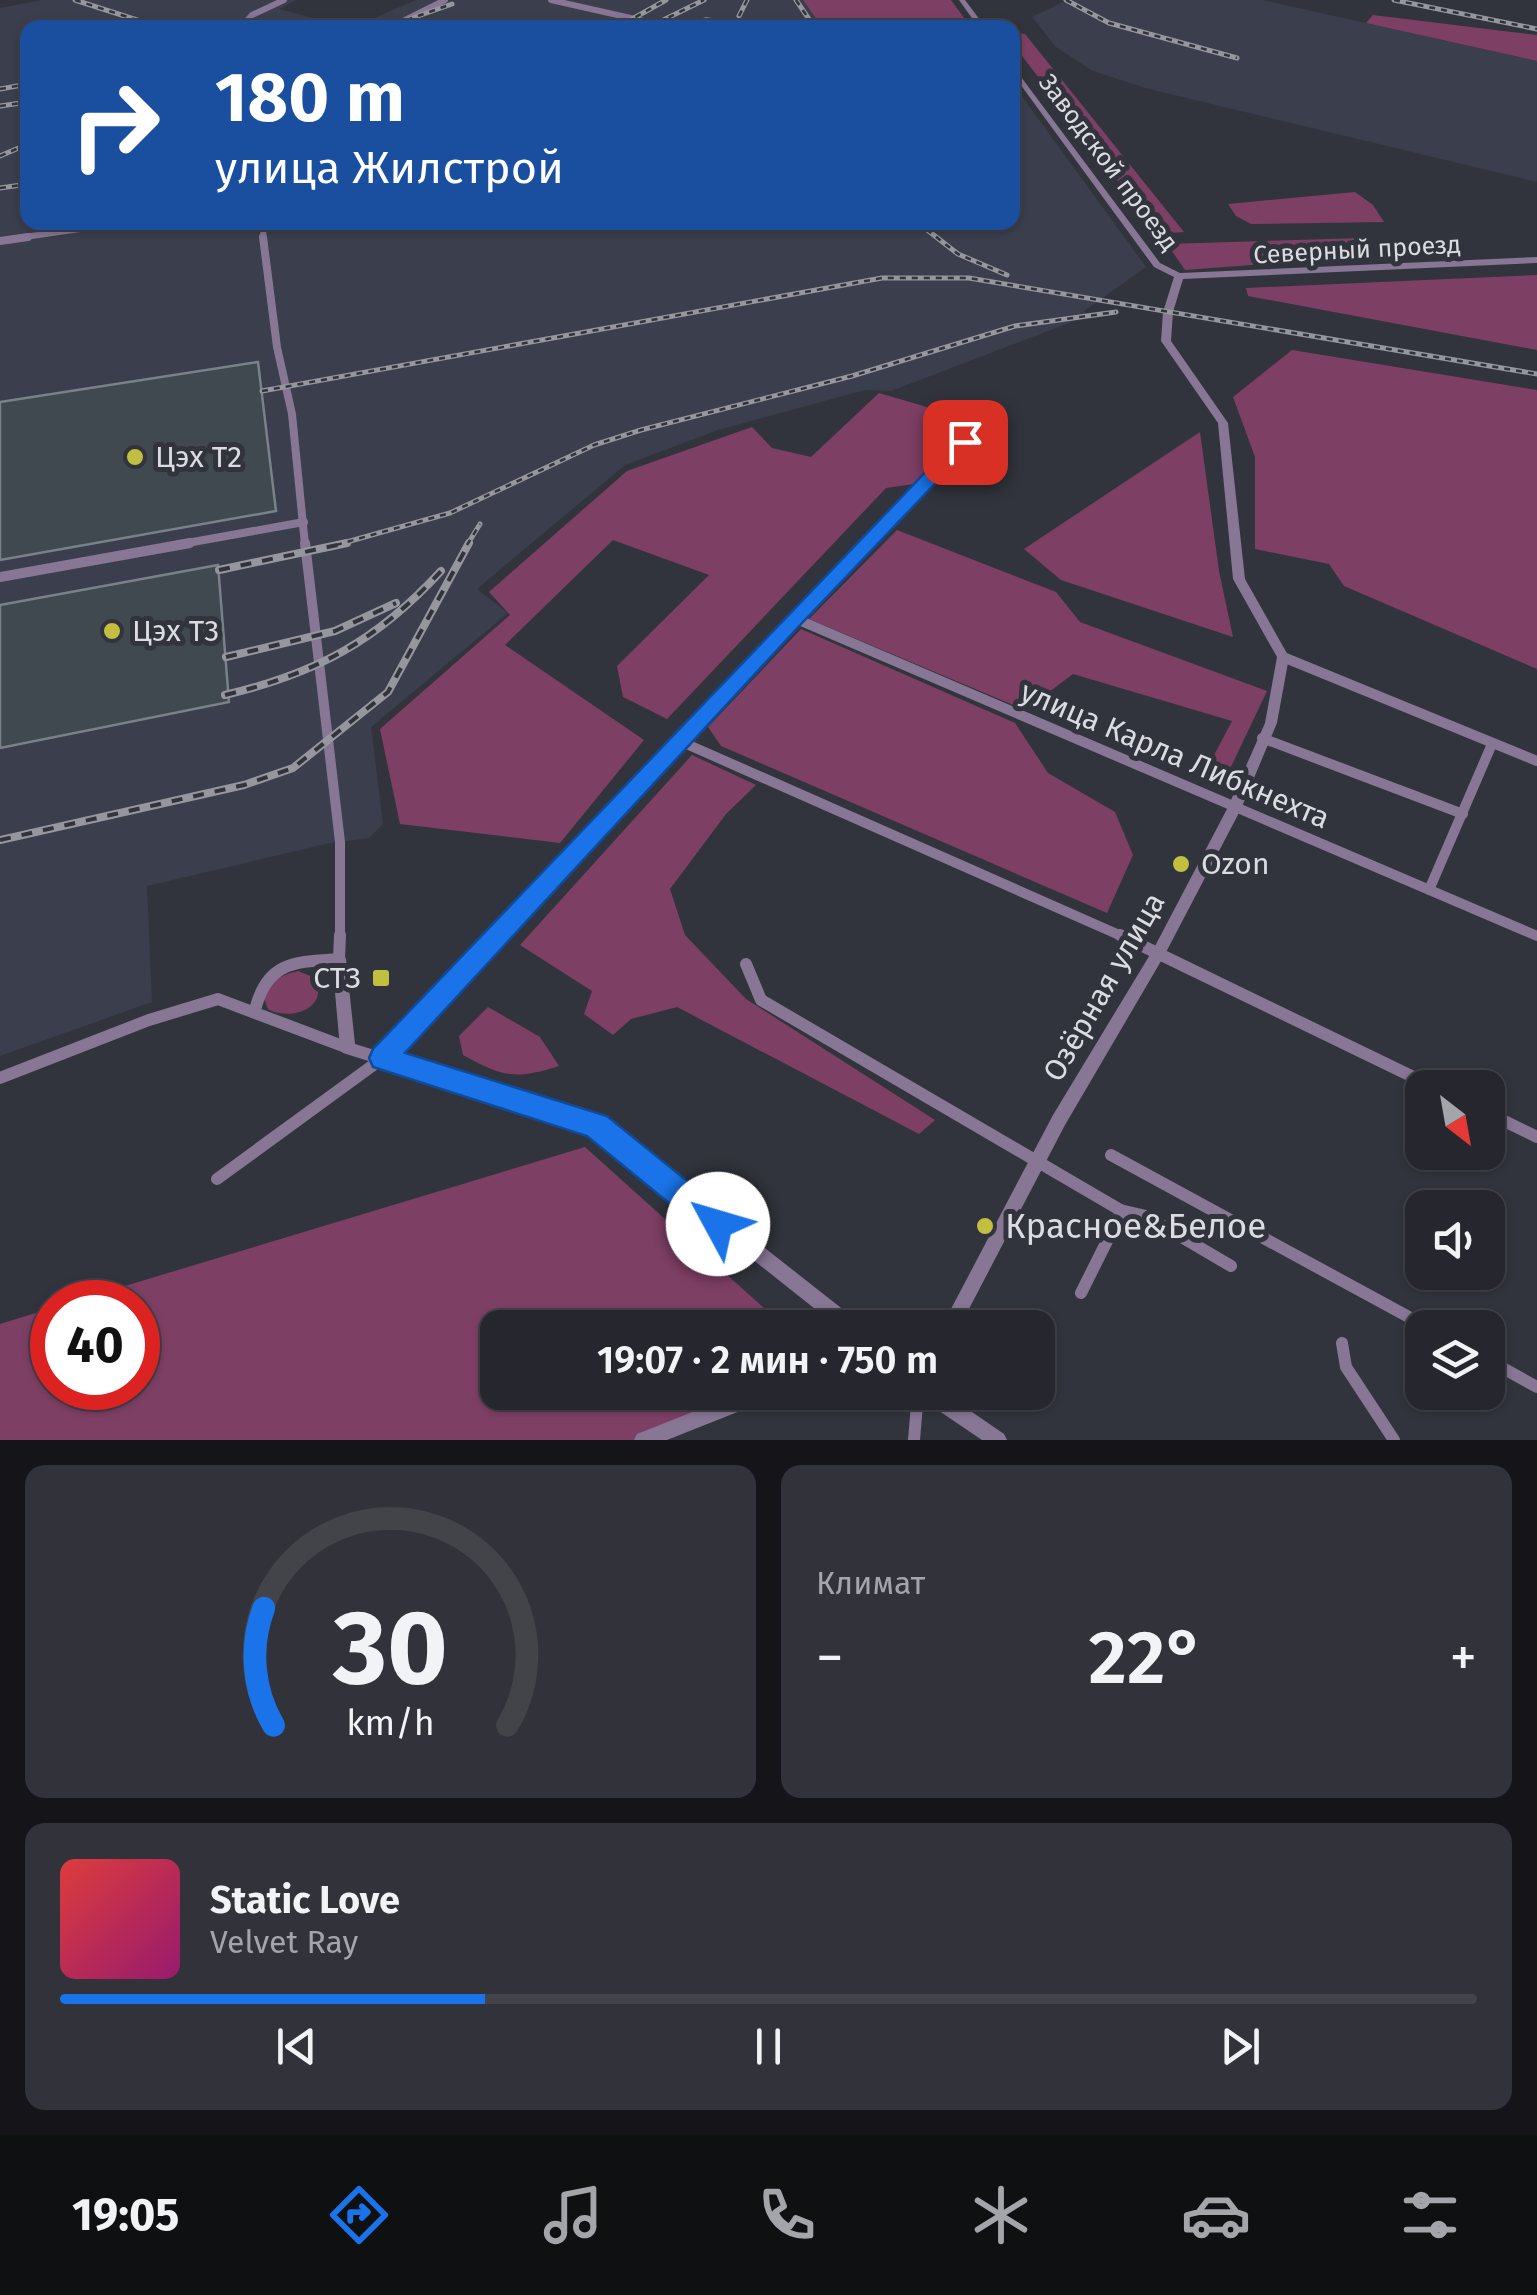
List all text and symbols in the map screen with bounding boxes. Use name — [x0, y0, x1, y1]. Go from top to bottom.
text: 180 m — [215, 56, 405, 140]
icon: right — [50, 60, 180, 190]
street label: Заводской проезд — [1032, 68, 1184, 257]
text: улица Жилстрой — [215, 141, 564, 195]
street label: Северный проезд — [1253, 230, 1462, 270]
pin — [923, 400, 1008, 485]
icon: arrive — [938, 415, 993, 470]
place label: Цэх Т2 — [155, 439, 242, 475]
marker: Цэх Т2 — [124, 446, 146, 468]
place label: Цэх Т3 — [132, 613, 219, 649]
marker: Цэх Т3 — [101, 620, 123, 642]
street label: улица Карла Либкнехта — [1015, 674, 1335, 836]
place label: Ozon — [1201, 846, 1269, 882]
marker: Ozon — [1170, 853, 1192, 875]
street label: Озёрная улица — [1035, 886, 1173, 1088]
place label: СТЗ — [313, 960, 361, 996]
marker: СТЗ — [370, 967, 392, 989]
north arrow — [1405, 1070, 1505, 1170]
map controls — [1405, 1070, 1505, 1410]
position arrow — [666, 1172, 770, 1276]
button: sound — [1405, 1190, 1505, 1290]
place label: Красное&Белое — [1005, 1205, 1266, 1247]
marker: Красное&Белое — [974, 1215, 996, 1237]
speed limit sign: 40 — [30, 1280, 160, 1410]
button: layers — [1405, 1310, 1505, 1410]
text: 19:07 · 2 мин · 750 m — [597, 1337, 938, 1383]
text: Климат — [816, 1564, 925, 1602]
text: 30 — [332, 1586, 448, 1711]
text: 22° — [1089, 1613, 1204, 1703]
text: − — [816, 1625, 844, 1691]
text: + — [1450, 1625, 1477, 1691]
text: km/h — [346, 1702, 435, 1744]
text: Static Love — [210, 1877, 400, 1923]
text: Velvet Ray — [210, 1923, 358, 1961]
icon: previous — [269, 2019, 324, 2074]
icon: pause — [741, 2019, 796, 2074]
icon: next — [1213, 2019, 1268, 2074]
icon: directions — [324, 2180, 394, 2250]
icon: music — [538, 2180, 608, 2250]
icon: phone — [752, 2180, 822, 2250]
icon: climate — [966, 2180, 1036, 2250]
icon: car — [1181, 2180, 1251, 2250]
icon: filters — [1395, 2180, 1465, 2250]
text: 19:05 — [72, 2188, 179, 2242]

